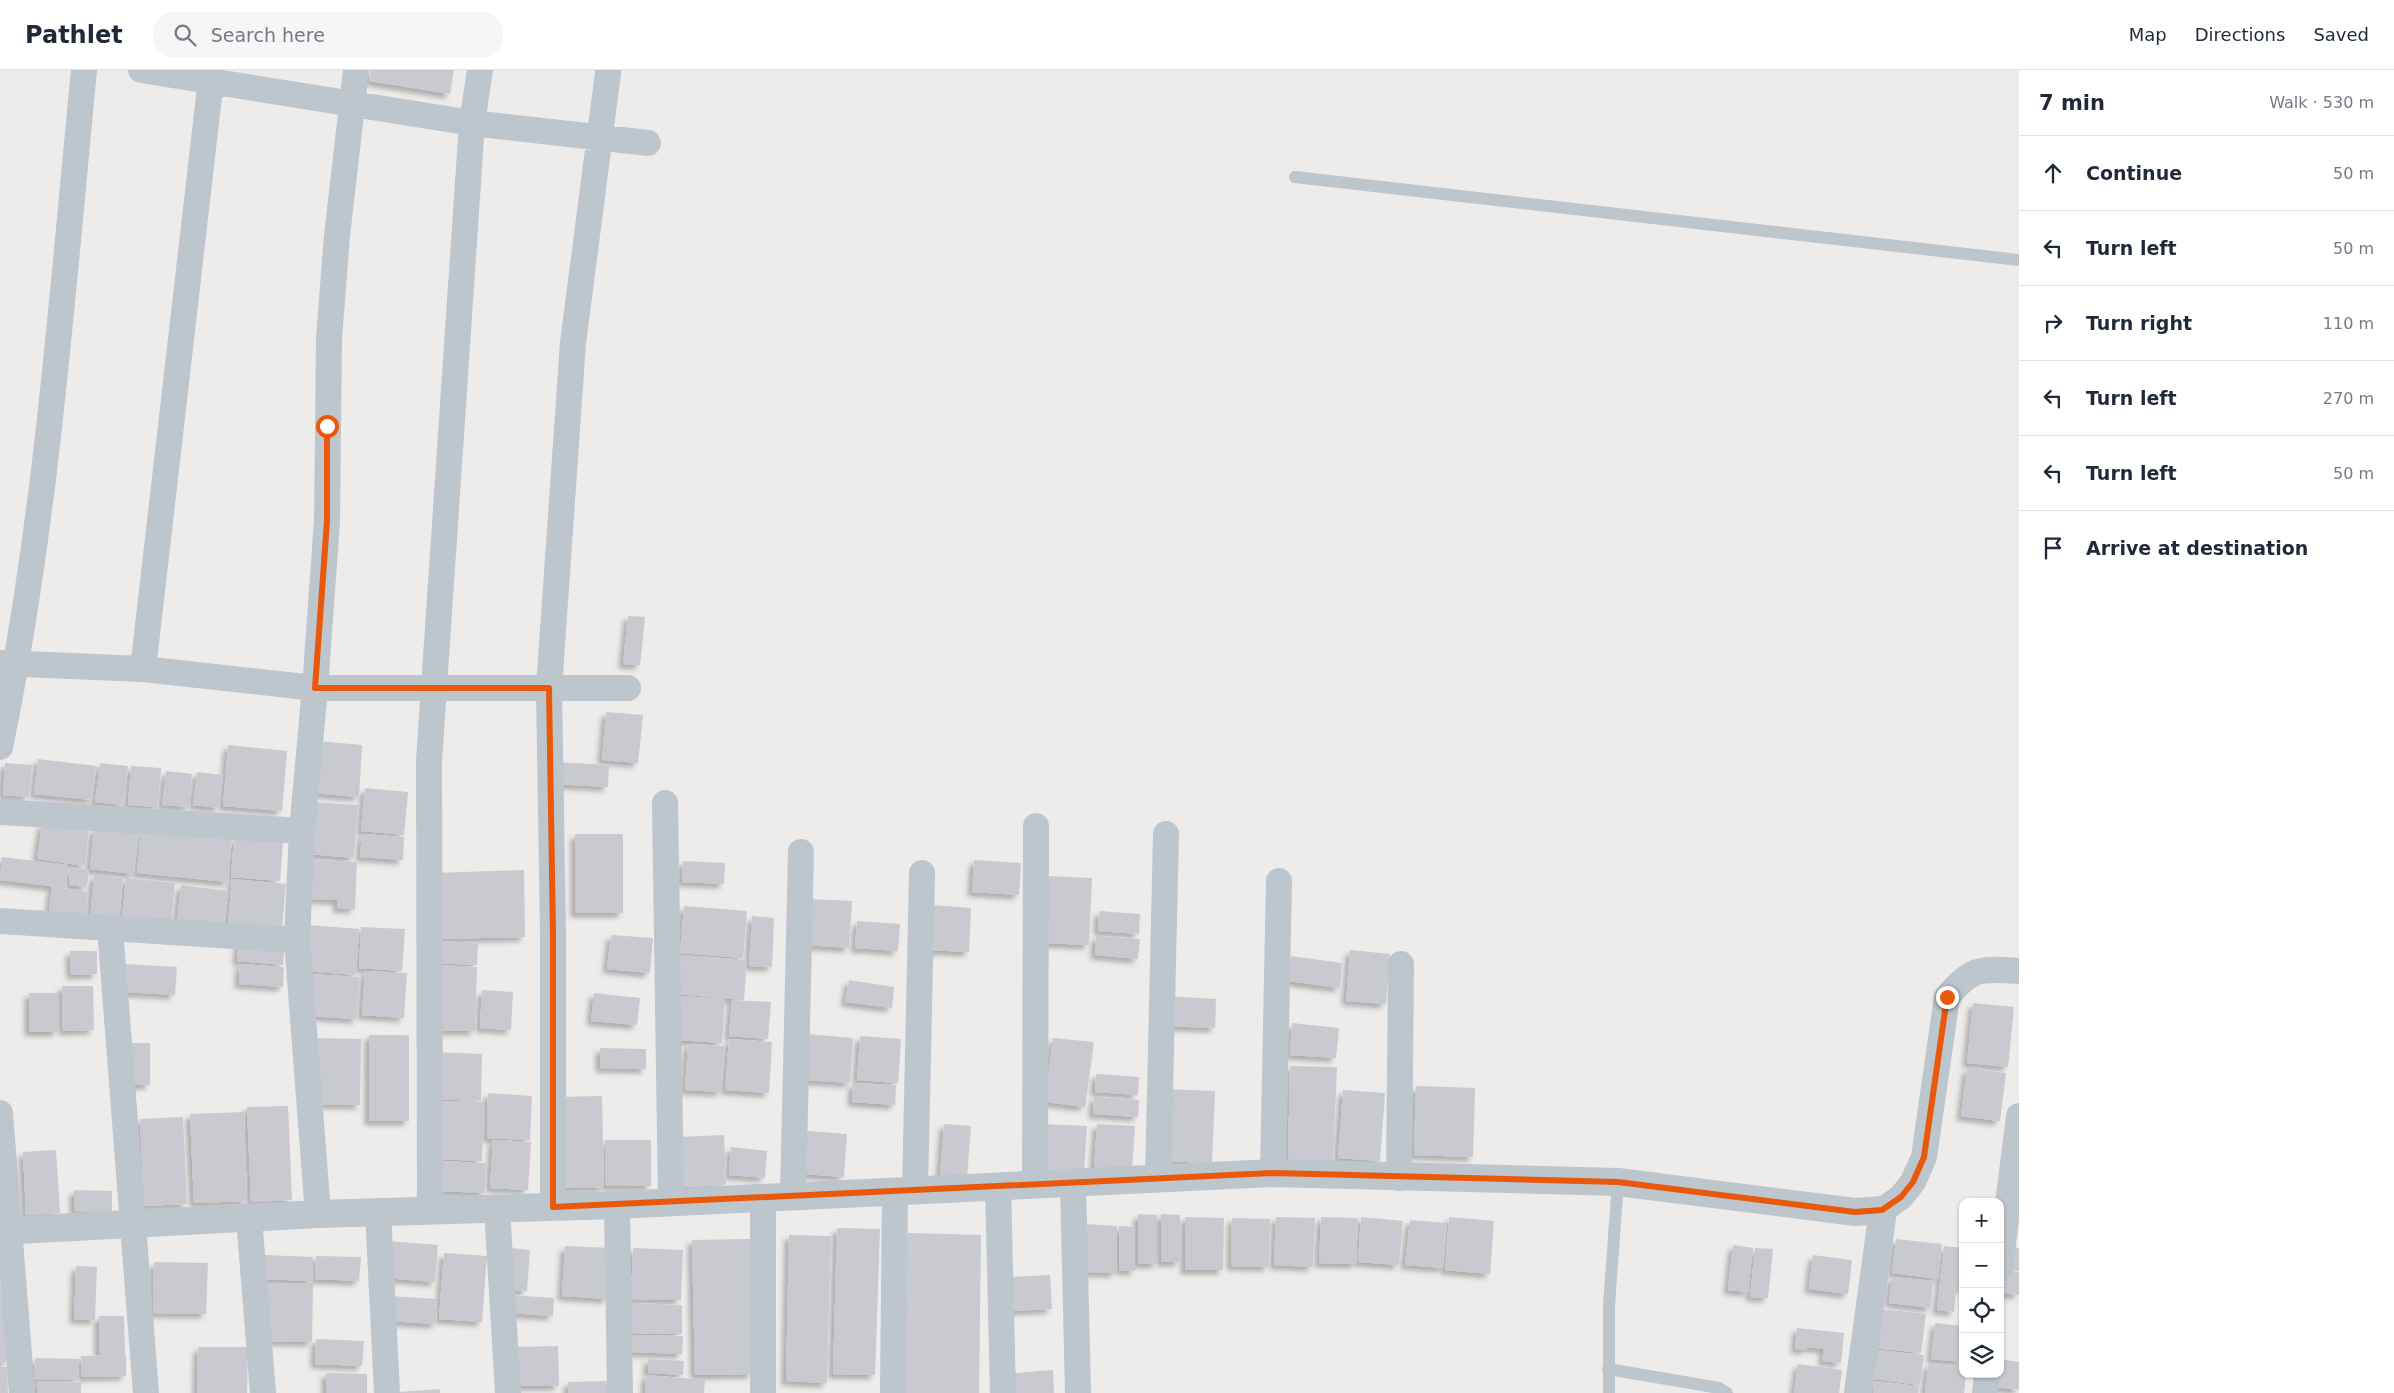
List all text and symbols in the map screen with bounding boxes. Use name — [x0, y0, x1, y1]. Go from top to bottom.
search box — [153, 12, 503, 57]
text: Pathlet — [25, 21, 123, 49]
icon: search — [171, 21, 199, 49]
text: Search here — [211, 24, 325, 46]
text: Map — [2129, 24, 2167, 45]
text: Directions — [2195, 24, 2285, 45]
text: Saved — [2313, 24, 2369, 45]
text: 7 min — [2039, 91, 2105, 115]
text: Walk · 530 m — [2269, 93, 2374, 112]
icon: ahead — [2039, 159, 2067, 187]
text: Continue — [2086, 162, 2182, 184]
text: 50 m — [2333, 164, 2374, 183]
icon: left — [2039, 234, 2067, 262]
text: Turn left — [2086, 237, 2177, 259]
text: 50 m — [2333, 239, 2374, 258]
icon: right — [2039, 309, 2067, 337]
text: Turn right — [2086, 312, 2192, 334]
text: 110 m — [2323, 314, 2374, 333]
icon: left — [2039, 384, 2067, 412]
text: Turn left — [2086, 387, 2177, 409]
text: 270 m — [2323, 389, 2374, 408]
route start — [316, 415, 339, 438]
icon: left — [2039, 459, 2067, 487]
text: Turn left — [2086, 462, 2177, 484]
text: 50 m — [2333, 464, 2374, 483]
icon: arrive — [2039, 534, 2067, 562]
text: Arrive at destination — [2086, 537, 2308, 559]
route end — [1936, 986, 1959, 1009]
map controls — [1959, 1198, 2004, 1378]
button: + — [1959, 1198, 2004, 1243]
button: − — [1959, 1243, 2004, 1288]
button: locate — [1959, 1288, 2004, 1333]
button: layers — [1959, 1333, 2004, 1378]

